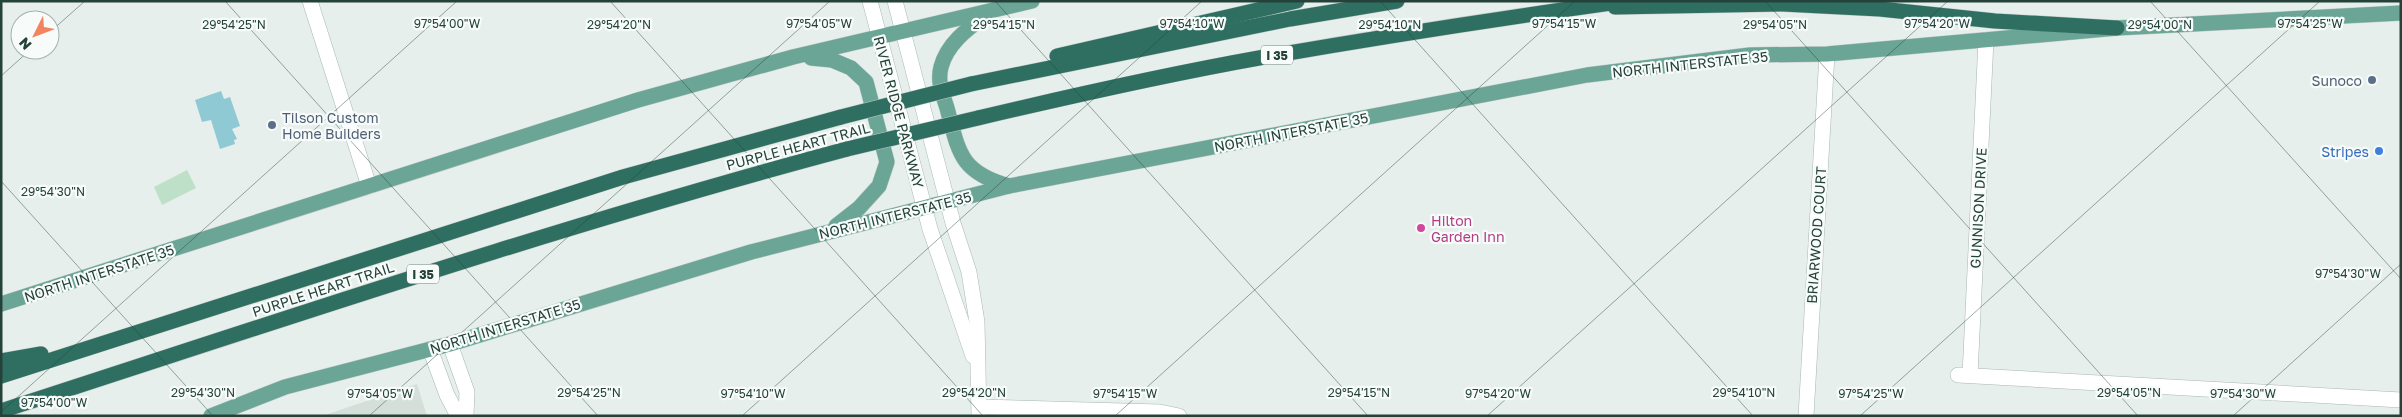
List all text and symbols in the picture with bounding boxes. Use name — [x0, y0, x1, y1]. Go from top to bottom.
north arrow — [10, 10, 60, 60]
text: 97°54'00"W — [414, 16, 481, 31]
text: 97°54'05"W — [786, 16, 853, 31]
text: 97°54'10"W — [1160, 16, 1225, 31]
text: 97°54'15"W — [1532, 16, 1597, 31]
text: 97°54'20"W — [1904, 16, 1971, 31]
text: 97°54'25"W — [2277, 16, 2343, 31]
text: 29°54'25"N — [202, 17, 266, 32]
text: 29°54'20"N — [587, 17, 651, 32]
text: 29°54'15"N — [973, 17, 1035, 32]
text: 29°54'10"N — [1359, 17, 1421, 32]
text: 29°54'05"N — [1743, 17, 1807, 32]
text: 29°54'00"N — [2128, 17, 2192, 32]
text: N — [15, 34, 35, 54]
street label: RIVER RIDGE PARKWAY — [871, 34, 928, 190]
road number: I 35 — [1261, 46, 1293, 64]
street label: NORTH INTERSTATE 35 — [1611, 47, 1769, 81]
place label: Sunoco — [2312, 72, 2362, 89]
marker: Sunoco — [2366, 74, 2378, 86]
place label: Tilson Custom Home Builders — [282, 109, 381, 142]
street label: NORTH INTERSTATE 35 — [1212, 109, 1370, 155]
marker: Tilson Custom Home Builders — [266, 119, 278, 131]
street label: PURPLE HEART TRAIL — [724, 119, 872, 173]
place label: Stripes — [2321, 143, 2369, 160]
marker: Stripes — [2373, 145, 2385, 157]
street label: GUNNISON DRIVE — [1966, 147, 1990, 269]
street label: BRIARWOOD COURT — [1803, 165, 1829, 304]
text: 29°54'30"N — [21, 184, 85, 199]
street label: NORTH INTERSTATE 35 — [817, 188, 973, 242]
place label: Hilton Garden Inn — [1431, 212, 1505, 245]
marker: Hilton Garden Inn — [1415, 222, 1427, 234]
street label: NORTH INTERSTATE 35 — [22, 241, 176, 305]
street label: PURPLE HEART TRAIL — [250, 258, 396, 320]
road number: I 35 — [407, 264, 439, 284]
text: 97°54'30"W — [2315, 266, 2382, 281]
street label: NORTH INTERSTATE 35 — [428, 295, 582, 357]
text: 29°54'30"N — [171, 385, 235, 400]
text: 29°54'25"N — [557, 385, 621, 400]
text: 29°54'20"N — [942, 385, 1006, 400]
text: 29°54'15"N — [1328, 385, 1390, 400]
text: 29°54'10"N — [1713, 385, 1775, 400]
text: 29°54'05"N — [2097, 385, 2161, 400]
text: 97°54'05"W — [347, 386, 414, 401]
text: 97°54'10"W — [721, 386, 786, 401]
text: 97°54'15"W — [1093, 386, 1158, 401]
text: 97°54'20"W — [1465, 386, 1532, 401]
text: 97°54'25"W — [1838, 386, 1904, 401]
text: 97°54'30"W — [2210, 386, 2277, 401]
text: 97°54'00"W — [21, 395, 88, 410]

